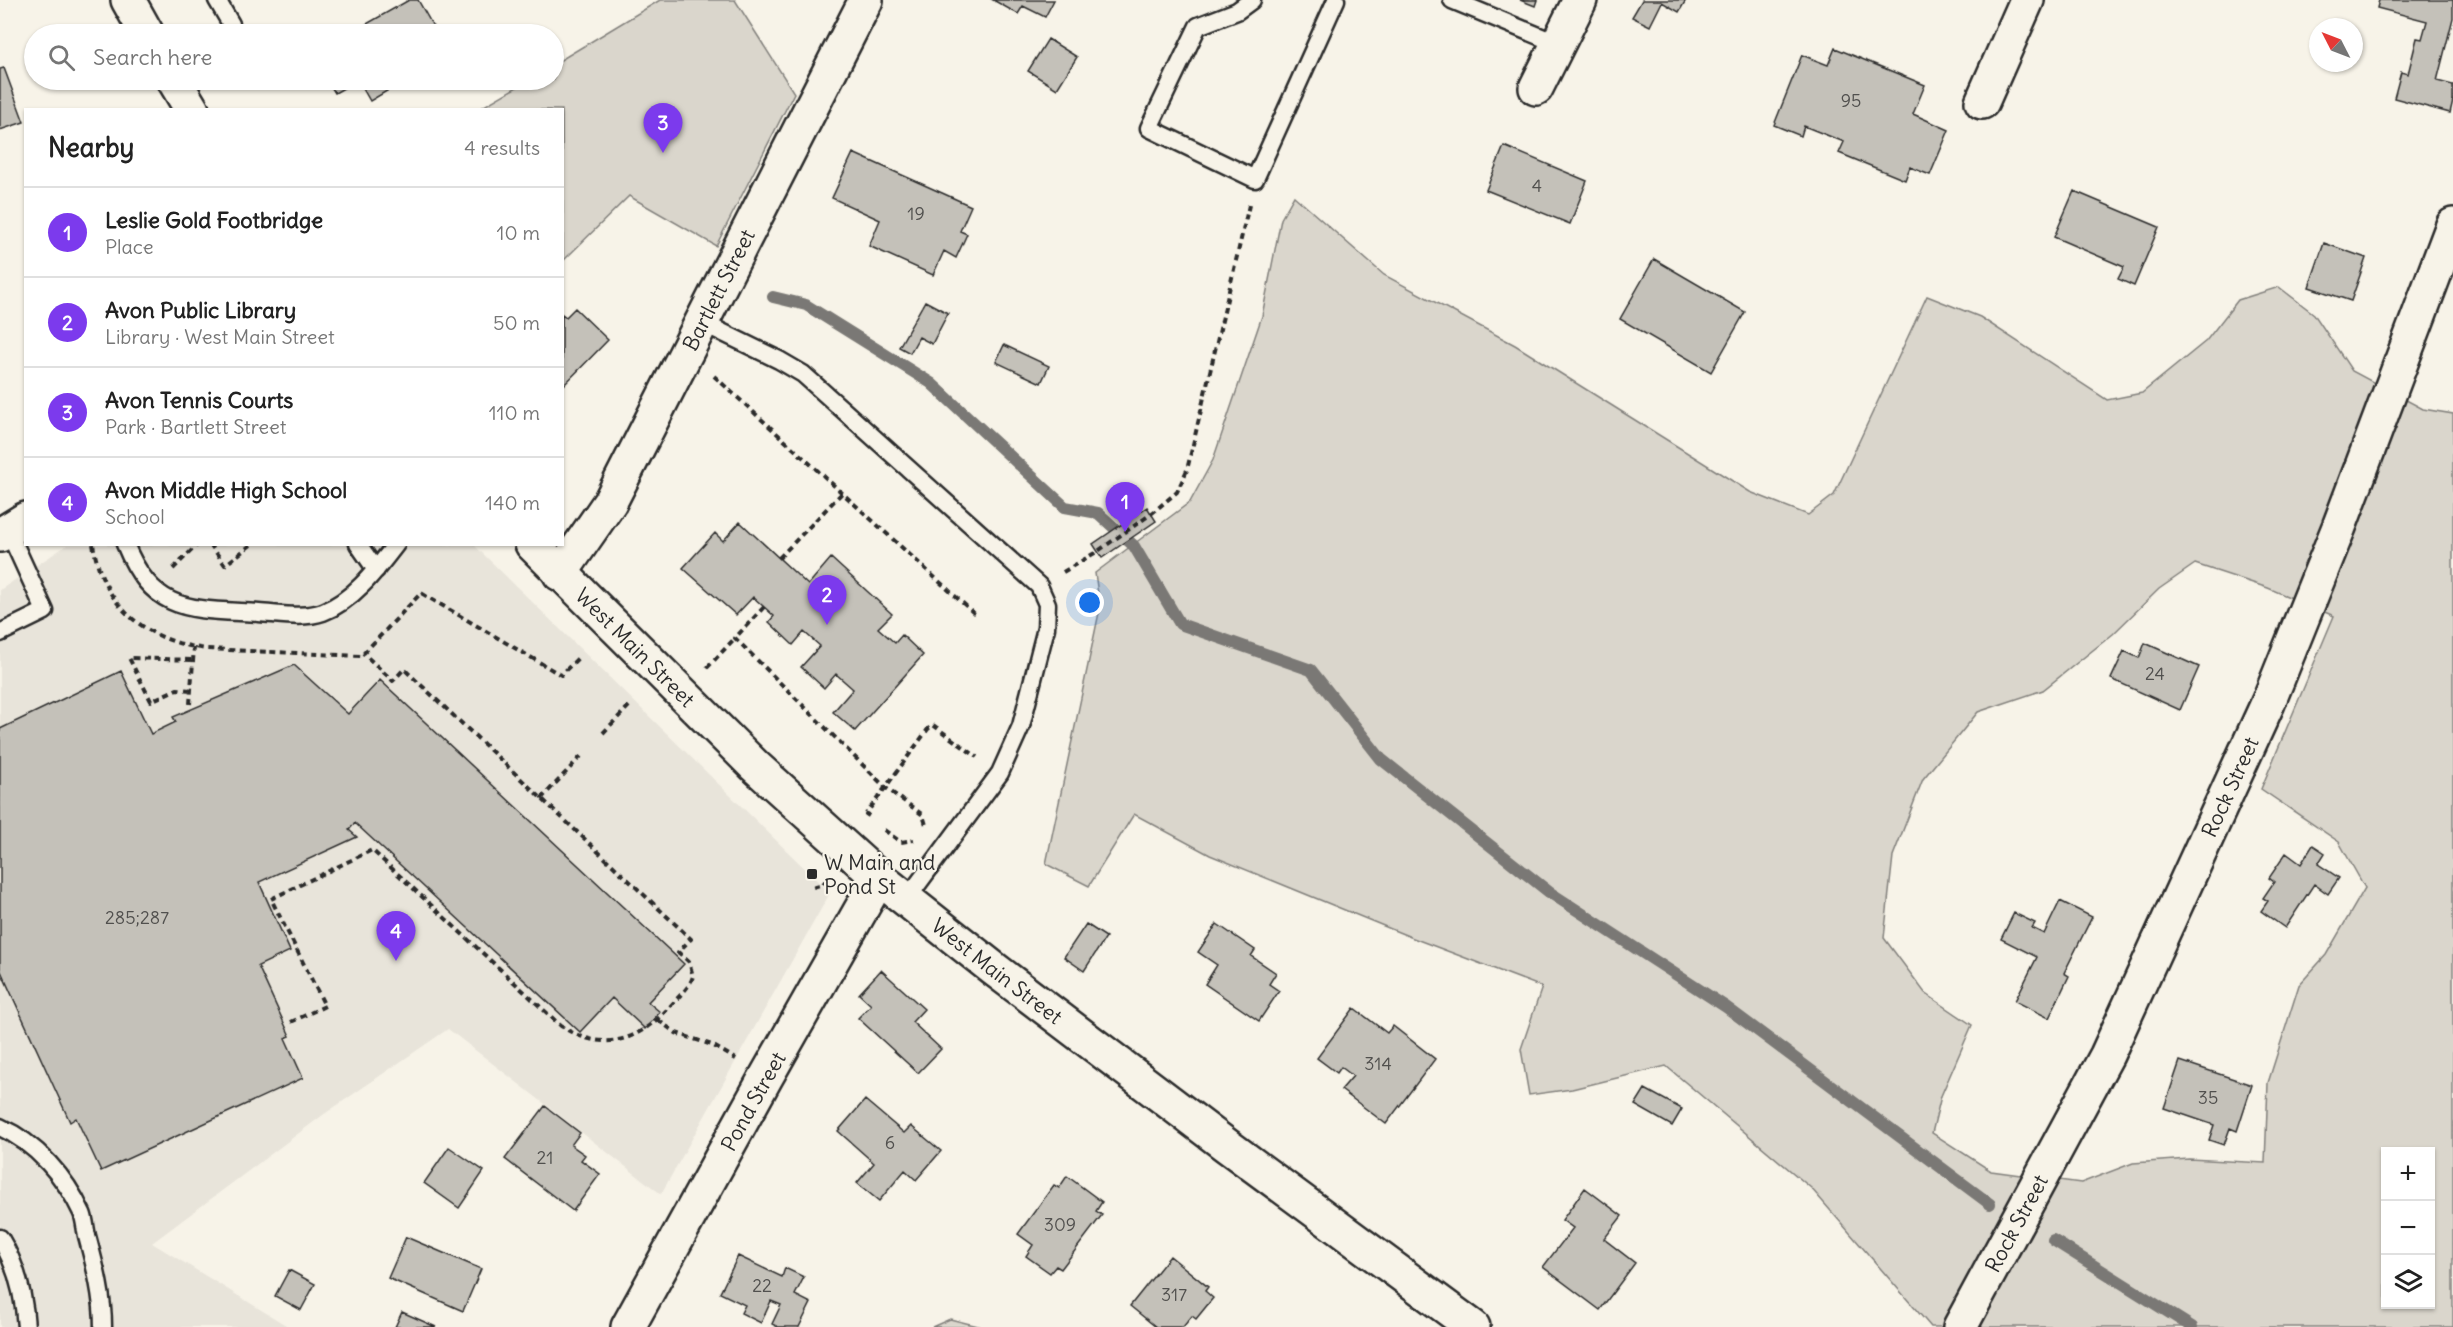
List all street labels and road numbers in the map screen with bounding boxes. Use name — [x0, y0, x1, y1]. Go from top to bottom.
street label: Bartlett Street — [676, 224, 760, 355]
street label: West Main Street — [570, 582, 701, 712]
street label: Rock Street — [2195, 732, 2264, 841]
street label: West Main Street — [926, 912, 1068, 1030]
street label: Pond Street — [714, 1047, 791, 1156]
street label: Rock Street — [1979, 1169, 2054, 1277]

